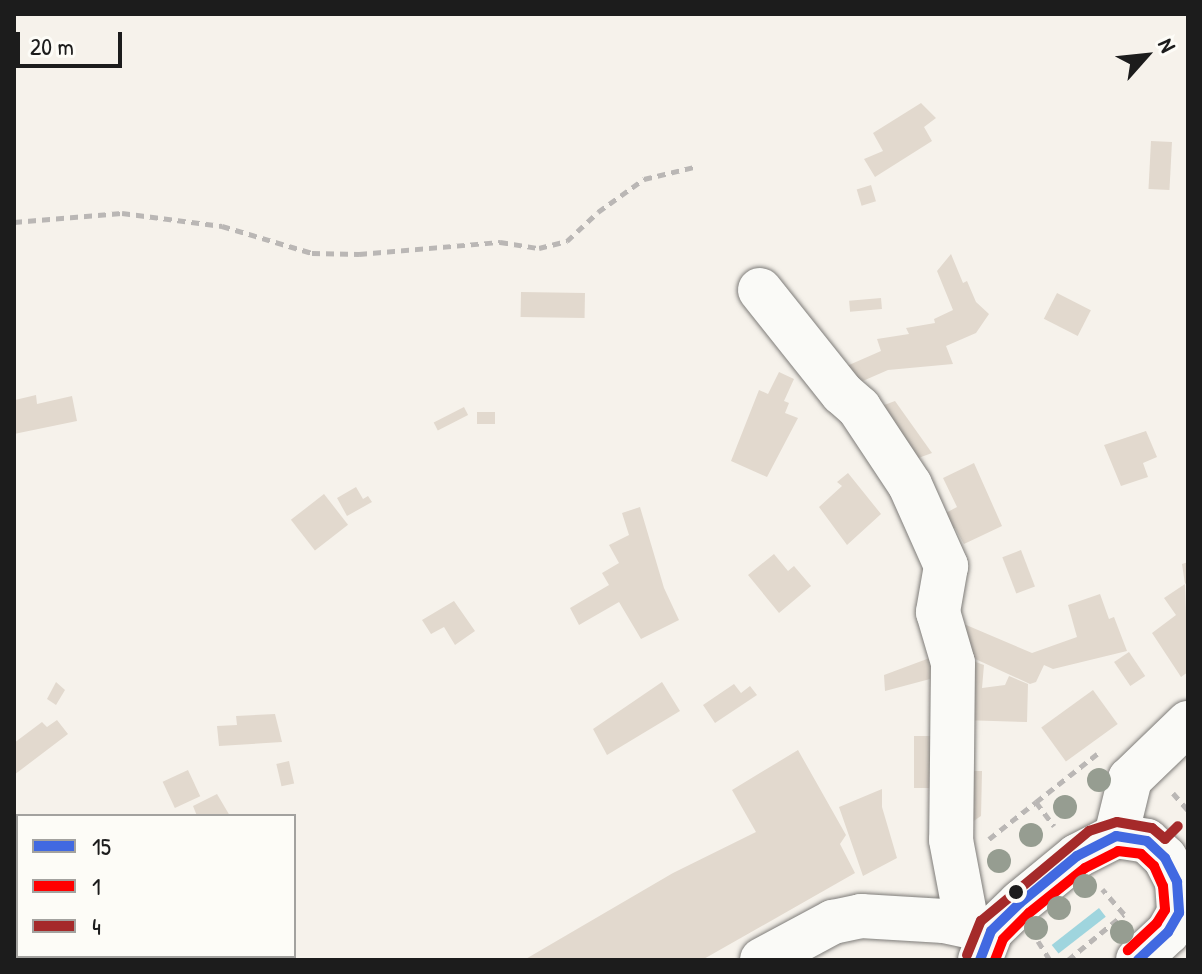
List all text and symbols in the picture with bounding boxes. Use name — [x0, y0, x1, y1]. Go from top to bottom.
scale bar — [20, 16, 126, 66]
north arrow — [1106, 16, 1186, 96]
text: 20 m — [30, 30, 74, 62]
text: N — [1151, 33, 1183, 57]
legend — [16, 814, 296, 958]
text: 15 — [92, 830, 111, 862]
text: 1 — [92, 870, 101, 902]
unlabelled marker — [1008, 884, 1024, 900]
text: 4 — [92, 910, 101, 942]

